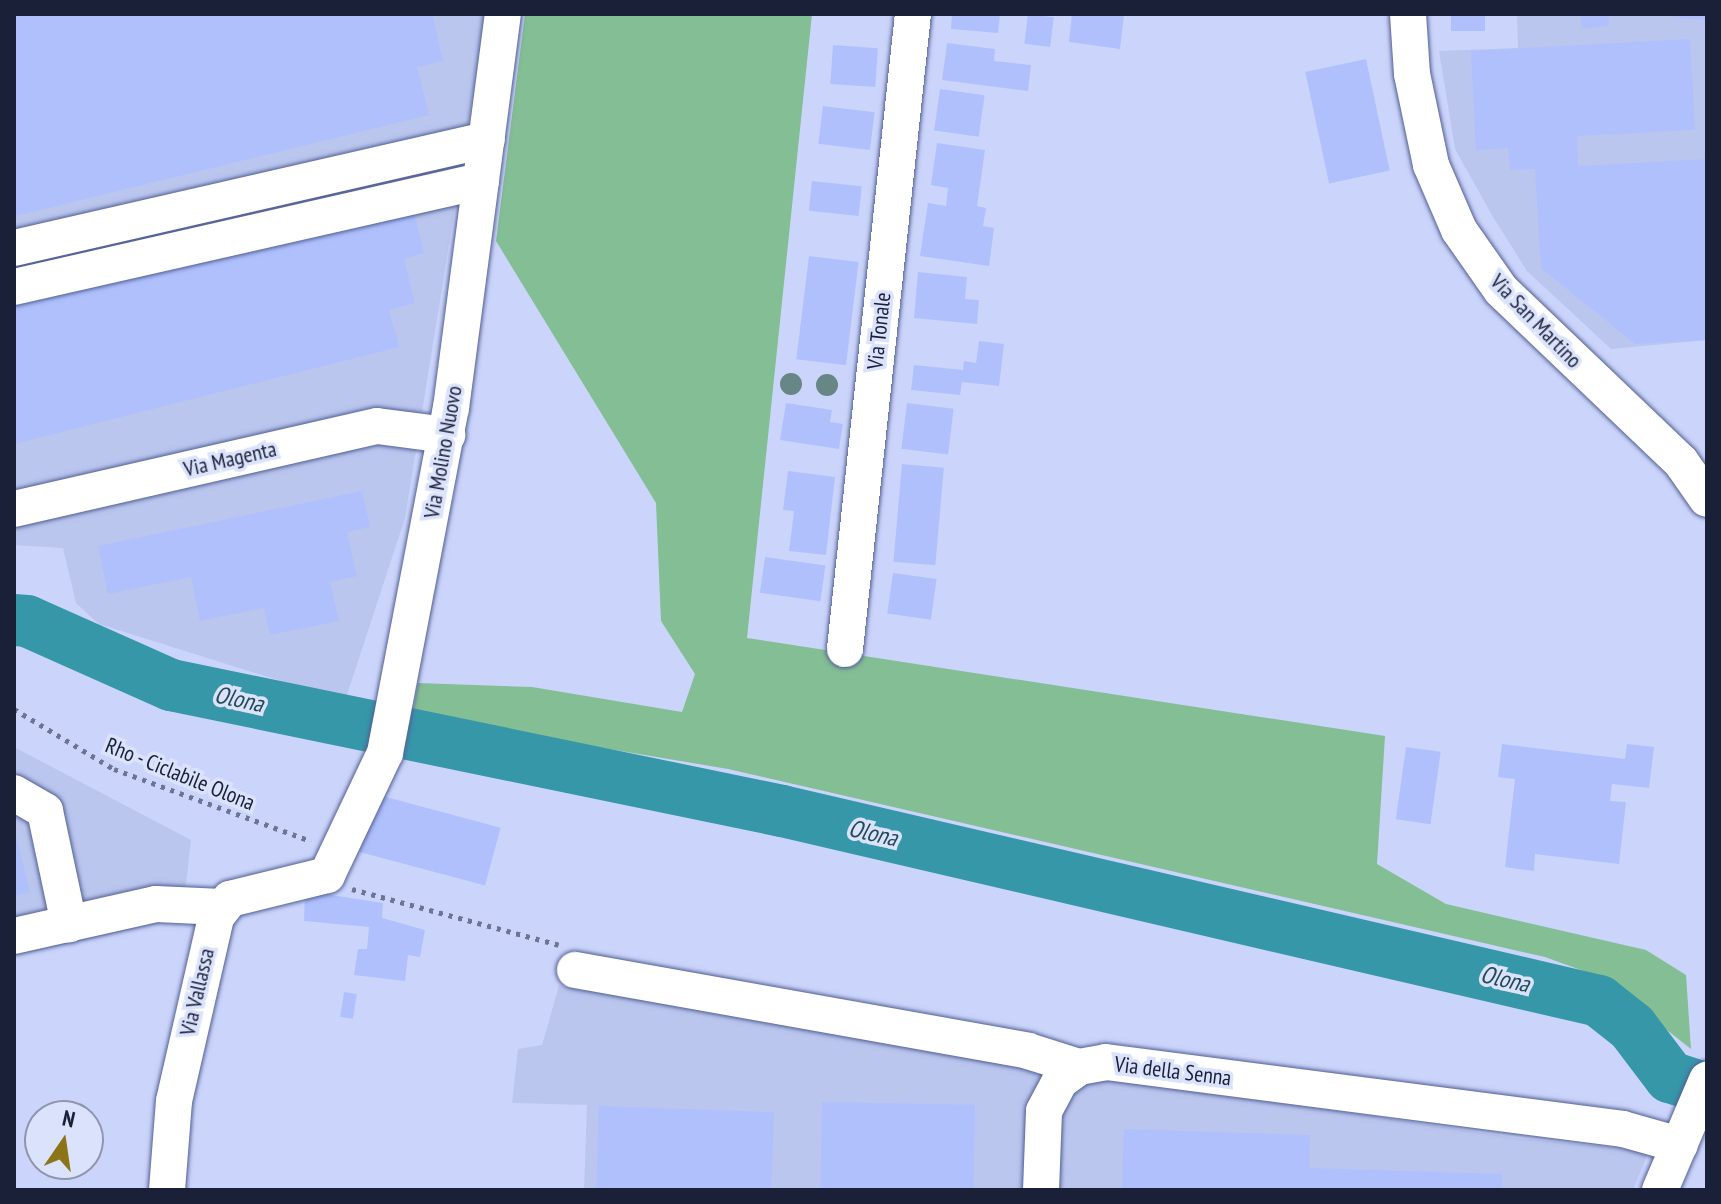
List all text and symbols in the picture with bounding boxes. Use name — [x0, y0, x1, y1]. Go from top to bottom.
street label: Via San Martino — [1485, 269, 1587, 373]
street label: Via Tonale — [862, 291, 896, 371]
street label: Via Molino Nuovo — [418, 384, 468, 520]
street label: Via Magenta — [181, 436, 279, 482]
water label: Olona — [212, 680, 266, 718]
street label: Rho - Ciclabile Olona — [101, 732, 259, 816]
water label: Olona — [846, 813, 900, 853]
street label: Via Vallassa — [174, 946, 220, 1038]
water label: Olona — [1478, 959, 1532, 999]
street label: Via della Senna — [1113, 1051, 1233, 1091]
north arrow — [24, 1100, 104, 1180]
text: N — [60, 1104, 78, 1134]

